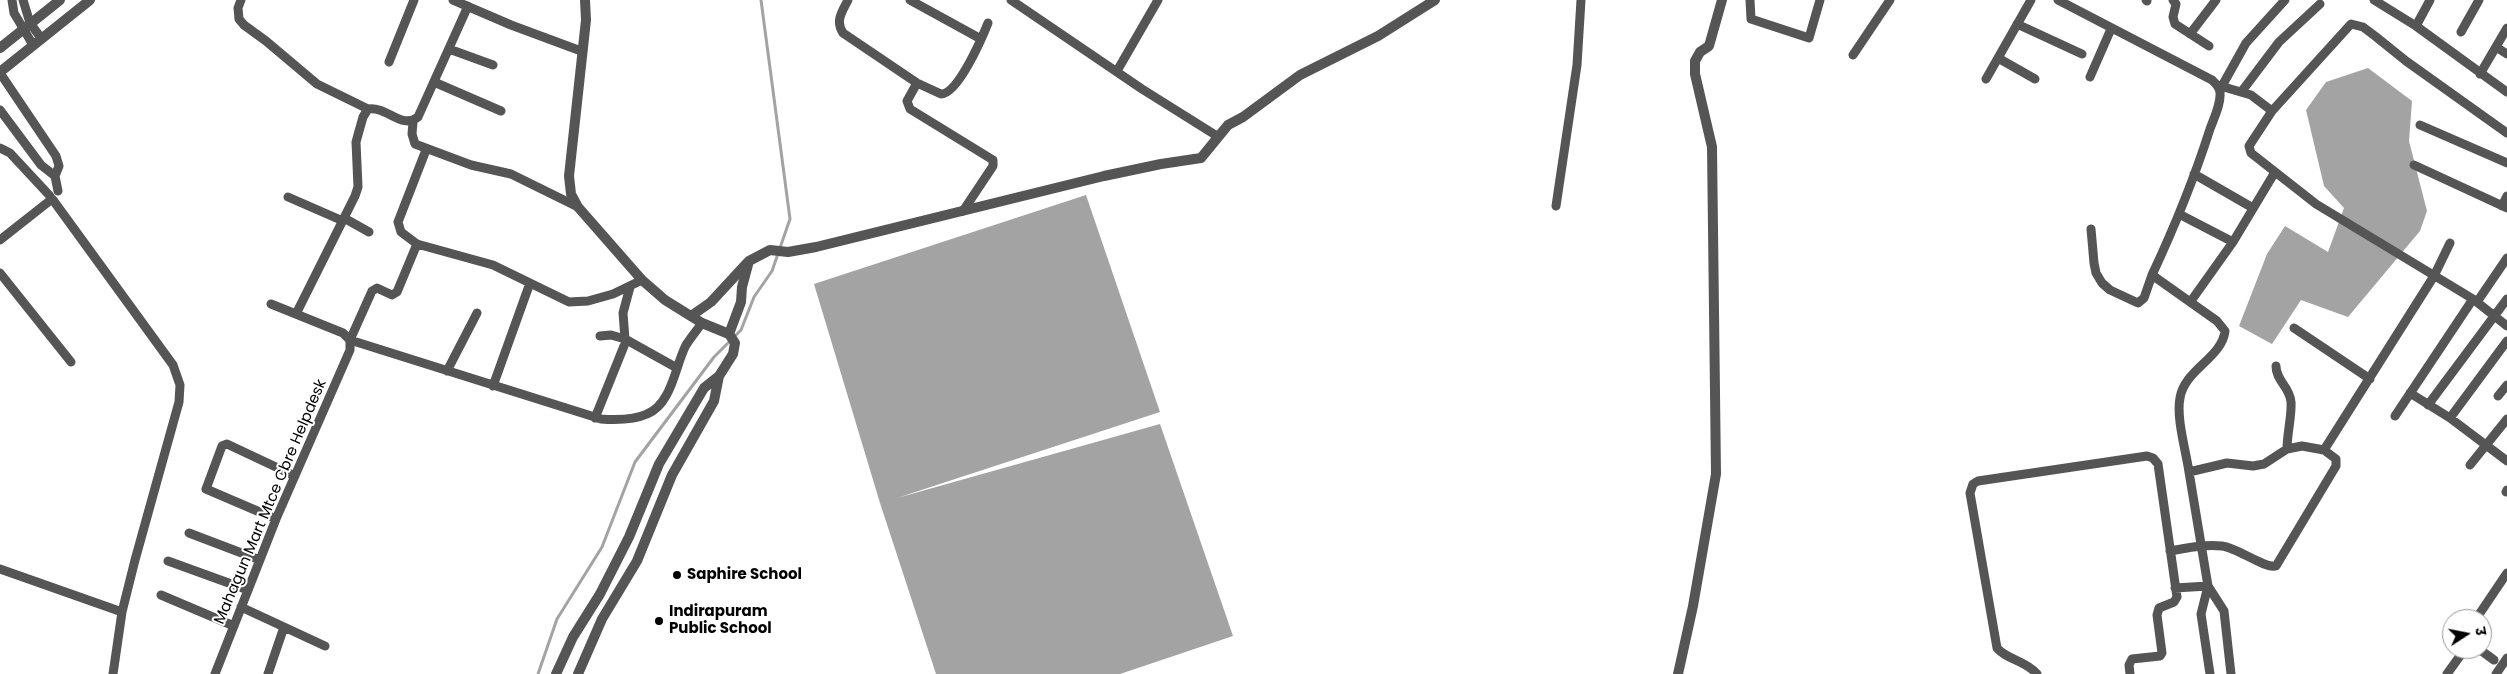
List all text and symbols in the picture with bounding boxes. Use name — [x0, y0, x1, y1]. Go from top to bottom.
street label: Mahagun Mart Mtce Cbre Helpdesk — [211, 377, 331, 627]
place label: Saphire School — [687, 566, 802, 584]
marker: Saphire School — [671, 569, 683, 581]
place label: Indirapuram Public School — [669, 603, 772, 638]
north arrow — [2442, 609, 2492, 659]
marker: Indirapuram Public School — [653, 615, 665, 627]
text: उ — [2470, 626, 2491, 637]

